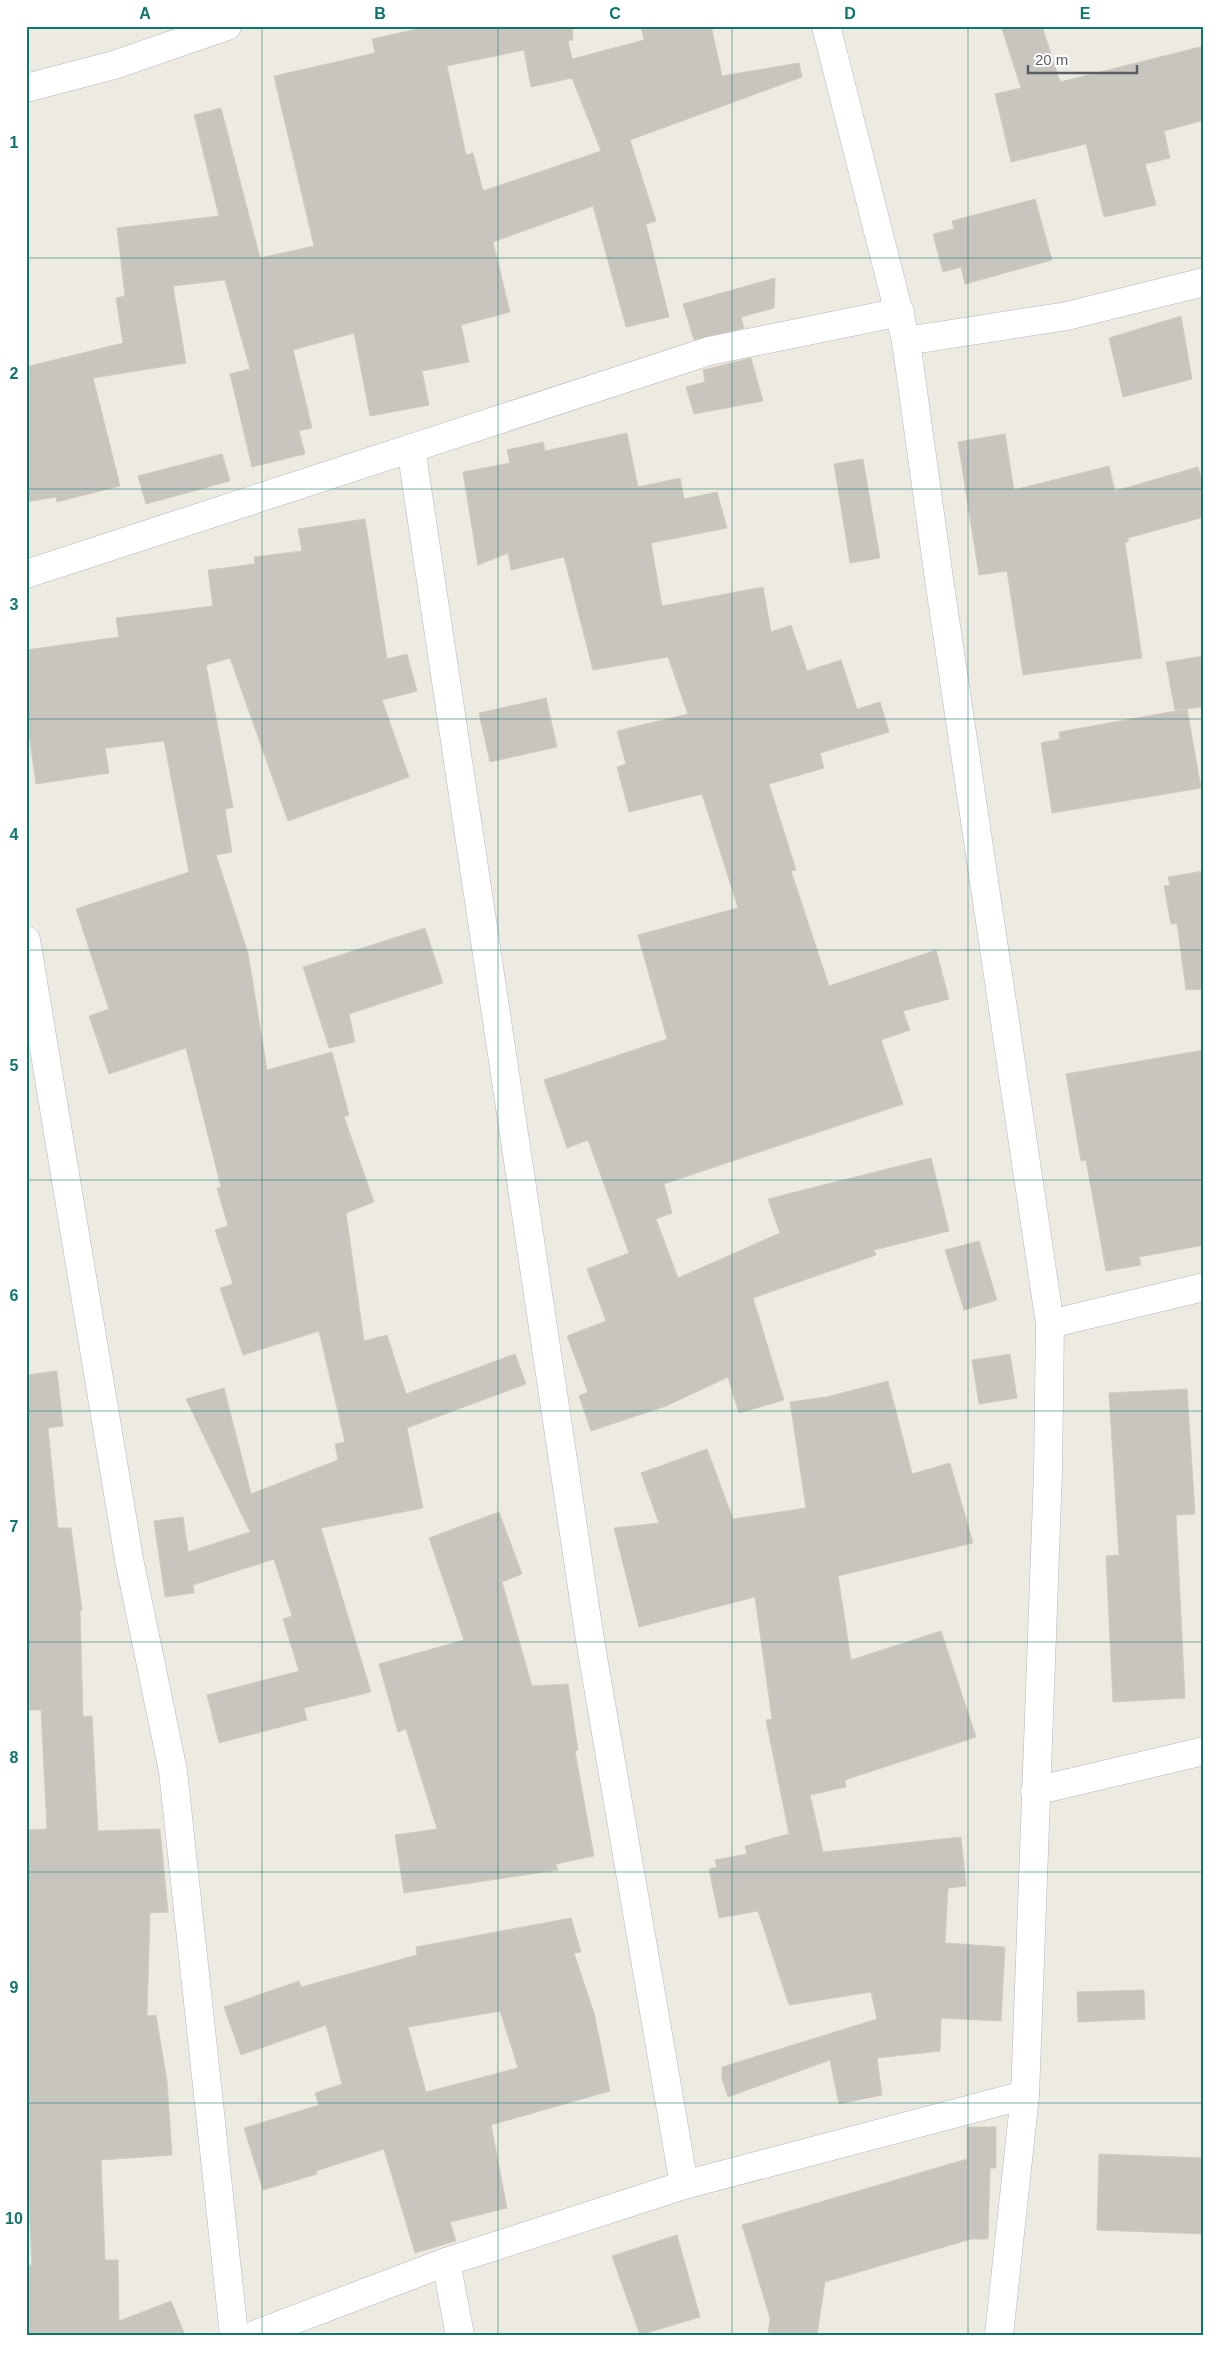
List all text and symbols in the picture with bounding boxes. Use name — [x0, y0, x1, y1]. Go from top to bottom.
text: A — [139, 5, 151, 22]
text: B — [374, 5, 386, 22]
text: C — [609, 5, 621, 22]
text: D — [844, 5, 856, 22]
text: E — [1080, 5, 1091, 22]
scale bar — [1028, 42, 1136, 74]
text: 20 m — [1035, 51, 1068, 68]
text: 1 — [10, 134, 19, 151]
text: 2 — [10, 365, 19, 382]
text: 3 — [10, 596, 19, 613]
text: 4 — [10, 826, 19, 843]
text: 5 — [10, 1057, 19, 1074]
text: 6 — [10, 1287, 19, 1304]
text: 7 — [10, 1518, 19, 1535]
text: 8 — [10, 1749, 19, 1766]
text: 9 — [10, 1979, 19, 1996]
text: 10 — [5, 2210, 23, 2227]

